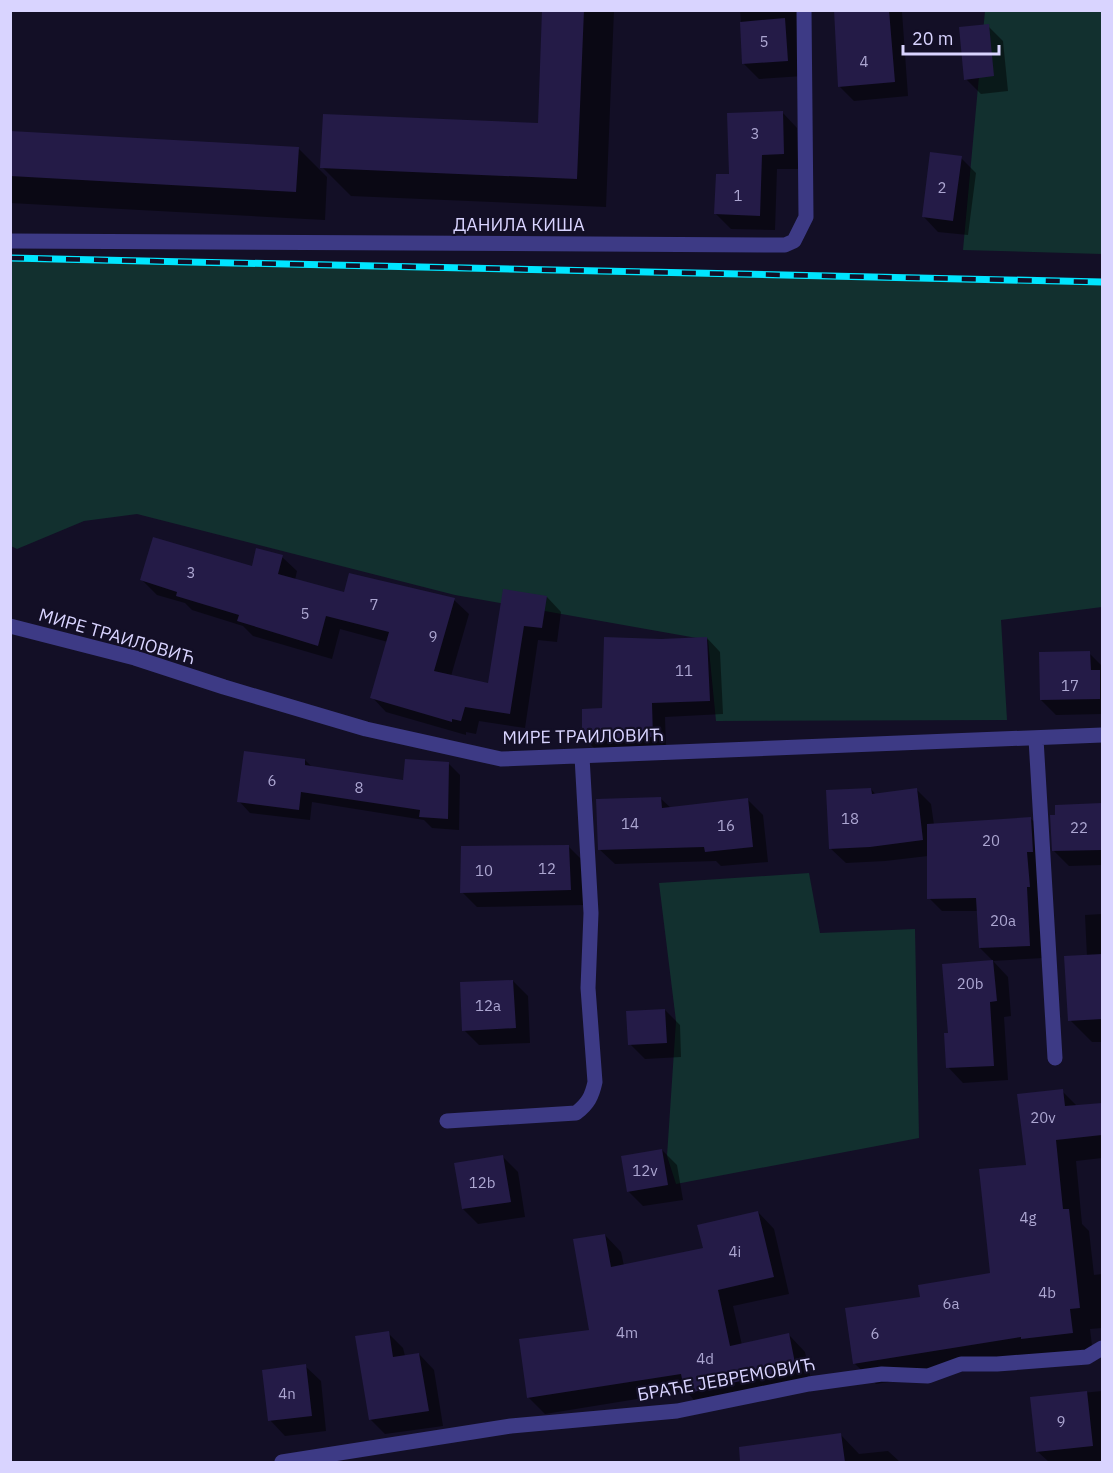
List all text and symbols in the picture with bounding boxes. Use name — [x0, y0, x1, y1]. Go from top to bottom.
scale bar — [903, 18, 999, 56]
text: 20 m — [912, 27, 954, 50]
house number: 5 — [759, 32, 769, 51]
house number: 4 — [859, 52, 869, 71]
house number: 3 — [750, 124, 760, 143]
house number: 2 — [937, 178, 947, 197]
house number: 1 — [733, 186, 743, 205]
street label: ДАНИЛА КИША — [453, 213, 585, 236]
house number: 3 — [186, 563, 196, 582]
house number: 7 — [369, 595, 379, 614]
street label: МИРЕ ТРАИЛОВИЋ — [36, 603, 198, 669]
house number: 5 — [300, 604, 310, 623]
house number: 9 — [428, 627, 438, 646]
house number: 11 — [675, 661, 693, 680]
house number: 17 — [1061, 676, 1079, 695]
street label: МИРЕ ТРАИЛОВИЋ — [502, 723, 664, 749]
house number: 6 — [267, 771, 277, 790]
house number: 8 — [354, 778, 364, 797]
house number: 18 — [841, 809, 859, 828]
house number: 14 — [621, 814, 639, 833]
house number: 16 — [717, 816, 735, 835]
house number: 22 — [1070, 818, 1088, 837]
house number: 20 — [982, 831, 1000, 850]
house number: 12 — [538, 859, 556, 878]
house number: 10 — [475, 861, 493, 880]
house number: 20a — [990, 911, 1016, 930]
house number: 20b — [957, 974, 983, 993]
house number: 12a — [475, 996, 501, 1015]
house number: 20v — [1030, 1108, 1056, 1127]
house number: 12v — [632, 1161, 658, 1180]
house number: 12b — [469, 1173, 495, 1192]
house number: 4g — [1020, 1208, 1037, 1227]
house number: 4i — [729, 1242, 741, 1261]
house number: 4b — [1038, 1283, 1056, 1302]
house number: 6a — [942, 1294, 960, 1313]
house number: 4m — [616, 1323, 638, 1342]
house number: 6 — [870, 1324, 880, 1343]
house number: 4d — [696, 1349, 714, 1368]
street label: БРАЋЕ ЈЕВРЕМОВИЋ — [635, 1352, 817, 1406]
house number: 4n — [278, 1384, 296, 1403]
house number: 9 — [1056, 1412, 1066, 1431]

